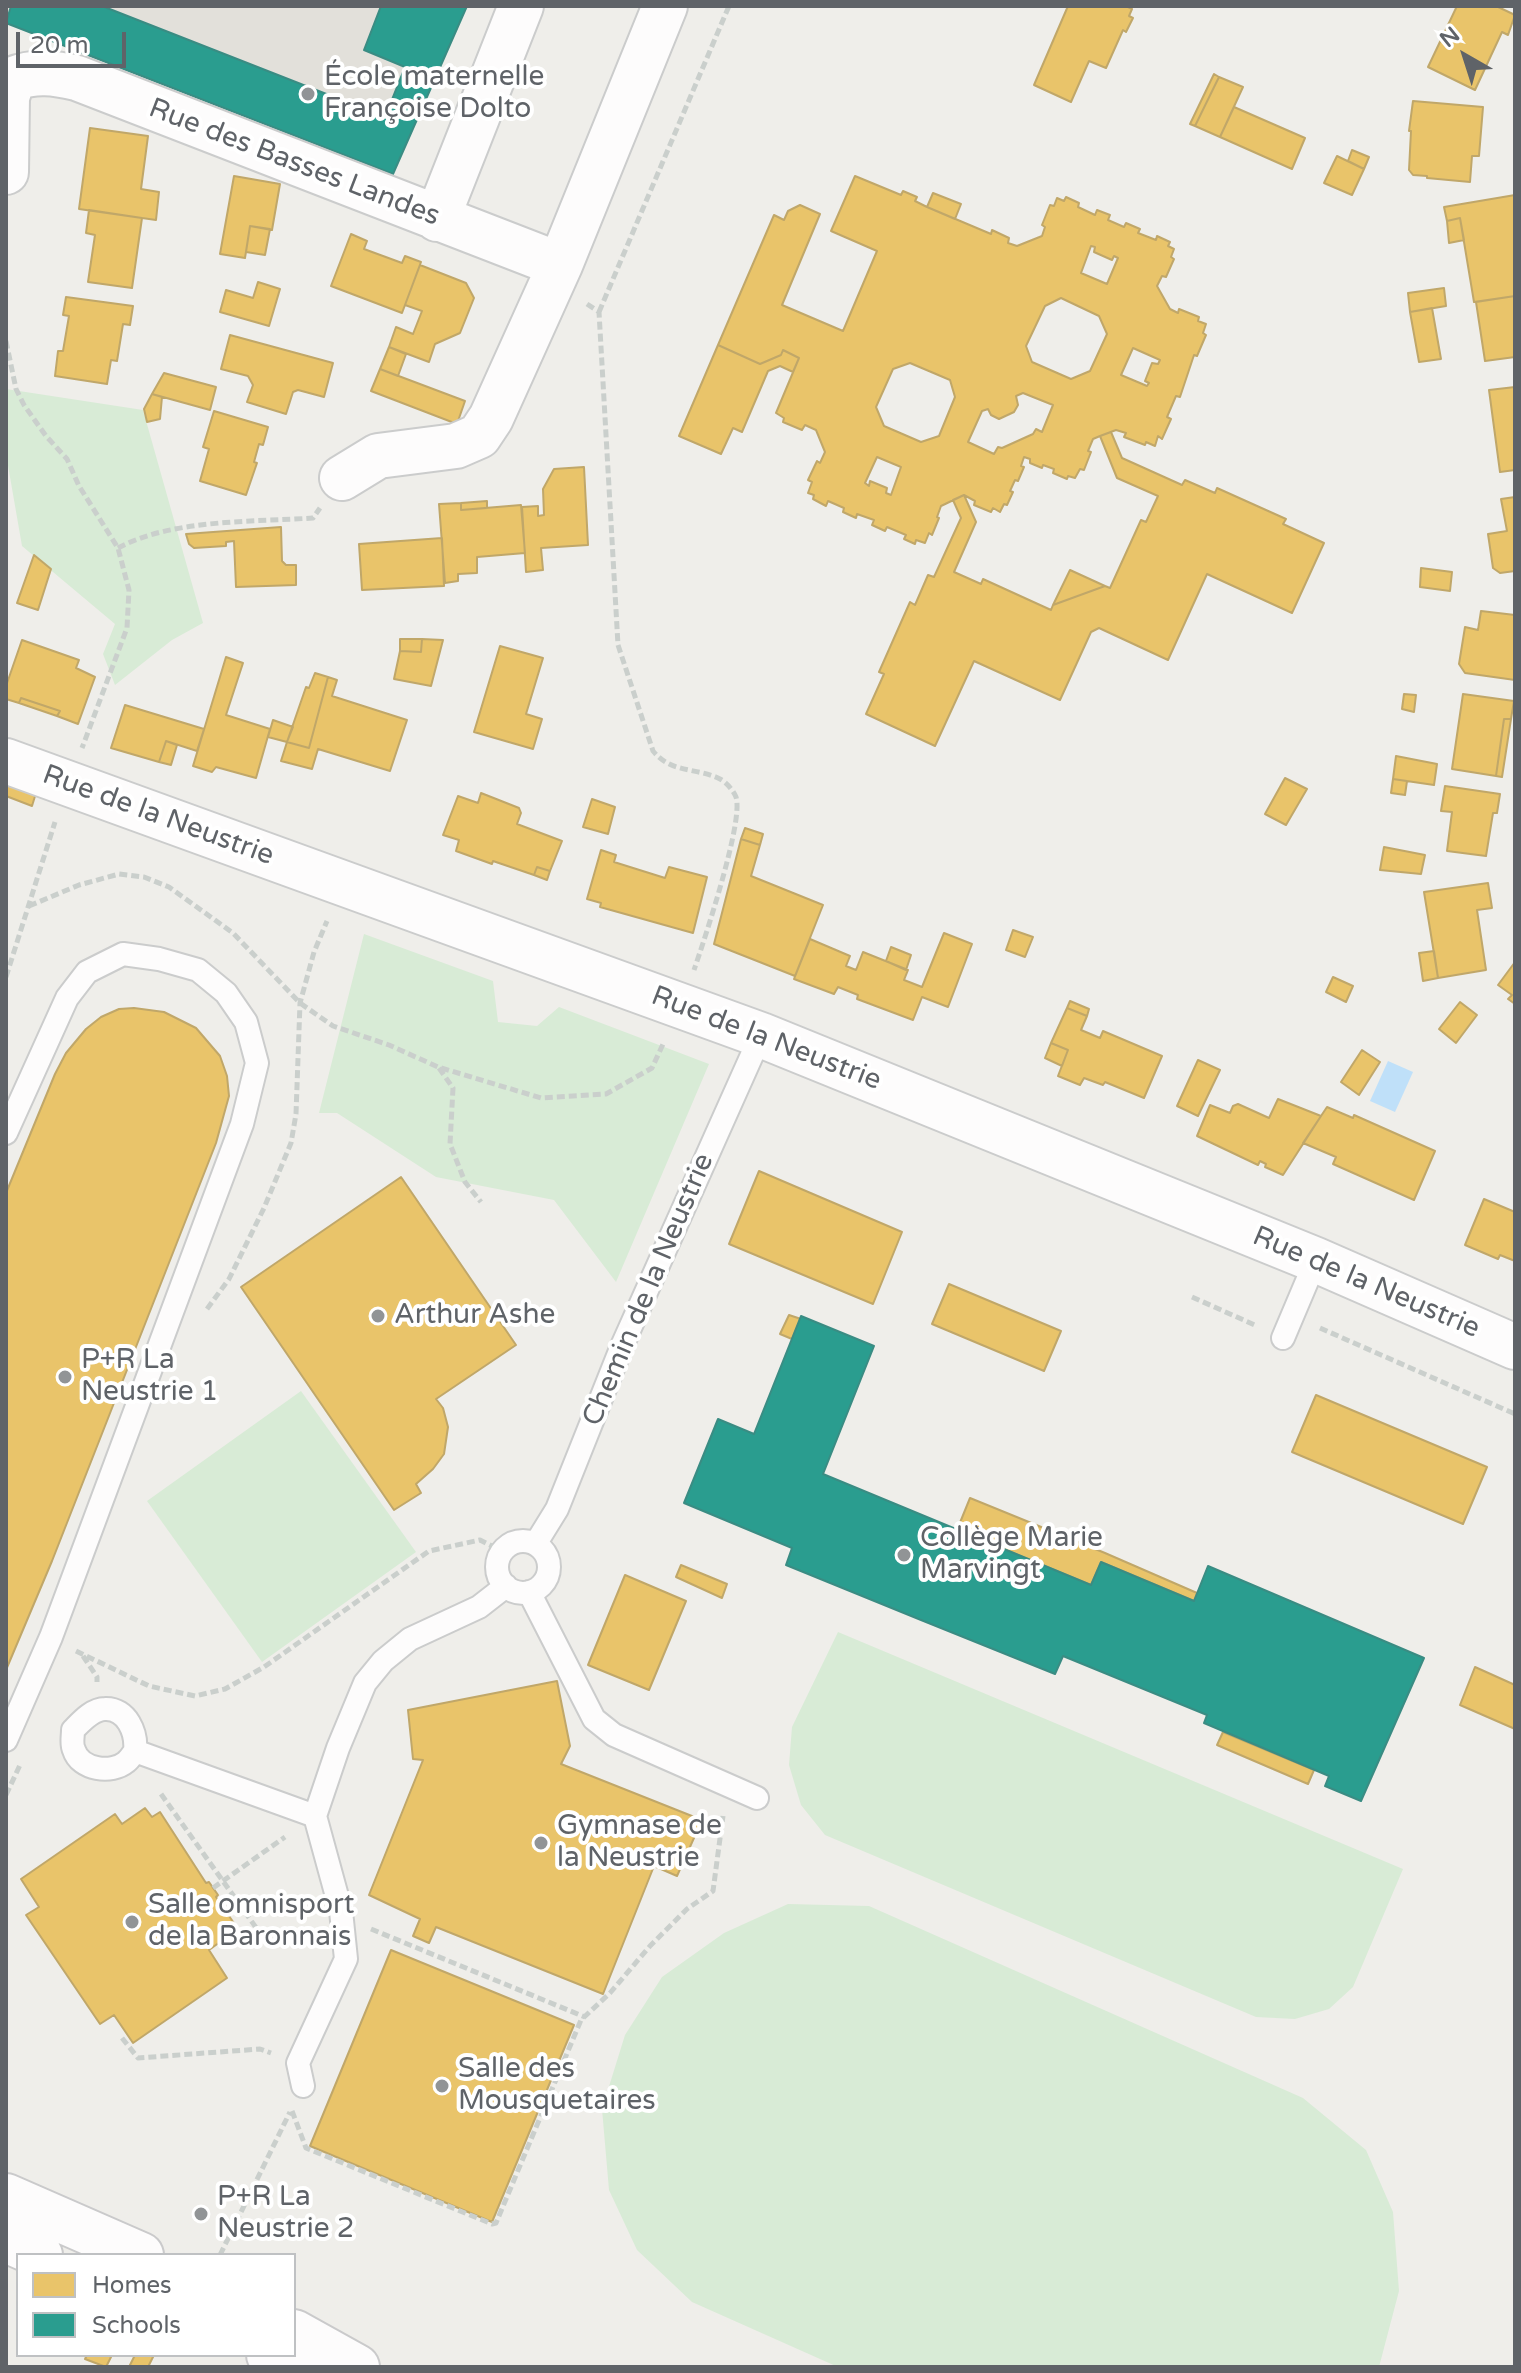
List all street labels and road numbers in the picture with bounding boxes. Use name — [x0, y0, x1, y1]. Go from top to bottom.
street label: Rue des Basses Landes — [144, 92, 444, 234]
street label: Rue de la Neustrie — [38, 759, 278, 873]
street label: Rue de la Neustrie — [646, 980, 886, 1098]
street label: Chemin de la Neustrie — [576, 1149, 722, 1431]
street label: Rue de la Neustrie — [1247, 1220, 1485, 1346]

